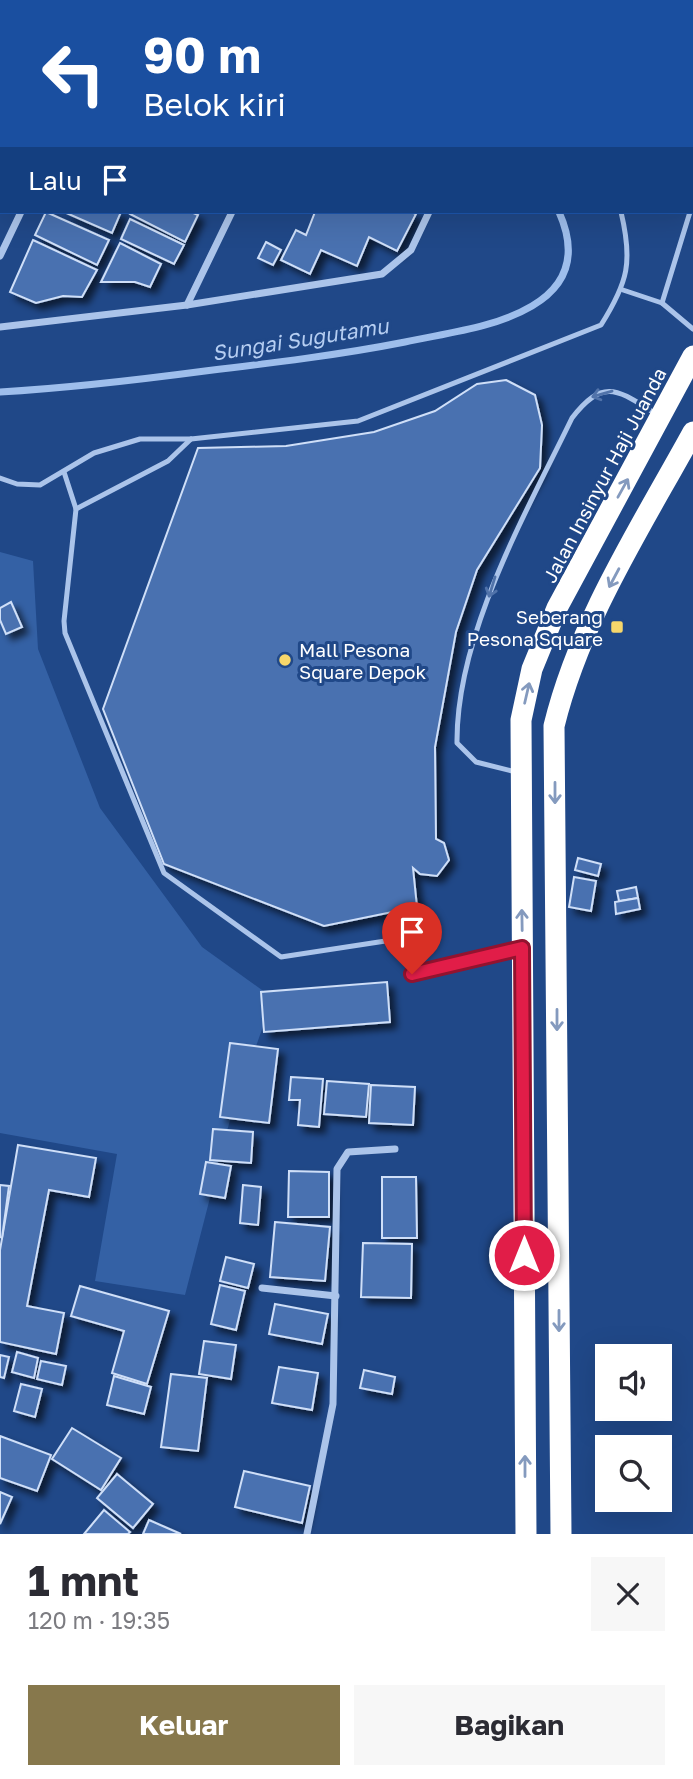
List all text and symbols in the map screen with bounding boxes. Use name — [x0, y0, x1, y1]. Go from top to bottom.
text: 90 m — [143, 25, 261, 84]
icon: left — [28, 28, 119, 119]
text: Belok kiri — [143, 85, 286, 123]
icon: arrive — [96, 161, 134, 199]
text: Lalu — [28, 165, 82, 196]
water label: Sungai Sugutamu — [210, 312, 391, 366]
street label: Jalan Insinyur Haji Juanda — [538, 364, 670, 586]
one-way arrow — [592, 388, 614, 401]
one-way arrow — [617, 478, 630, 499]
one-way arrow — [607, 567, 620, 588]
one-way arrow — [485, 575, 498, 597]
place label: Seberang Pesona Square — [467, 605, 603, 650]
marker: Seberang Pesona Square — [609, 619, 625, 635]
place label: Mall Pesona Square Depok — [299, 638, 426, 683]
marker: Mall Pesona Square Depok — [277, 652, 293, 668]
one-way arrow — [521, 682, 534, 705]
one-way arrow — [548, 781, 562, 804]
pin — [382, 902, 442, 974]
one-way arrow — [515, 909, 529, 932]
icon: arrive — [393, 913, 431, 951]
one-way arrow — [550, 1009, 563, 1032]
position arrow — [487, 1218, 561, 1292]
one-way arrow — [552, 1310, 566, 1333]
map controls — [595, 1344, 672, 1512]
button: sound — [595, 1344, 672, 1421]
button: search — [595, 1435, 672, 1512]
one-way arrow — [518, 1455, 532, 1478]
text: 1 mnt — [28, 1555, 139, 1605]
button: close — [591, 1557, 665, 1631]
text: 120 m · 19:35 — [28, 1606, 170, 1634]
button: Keluar — [28, 1685, 340, 1765]
button: Bagikan — [354, 1685, 665, 1765]

